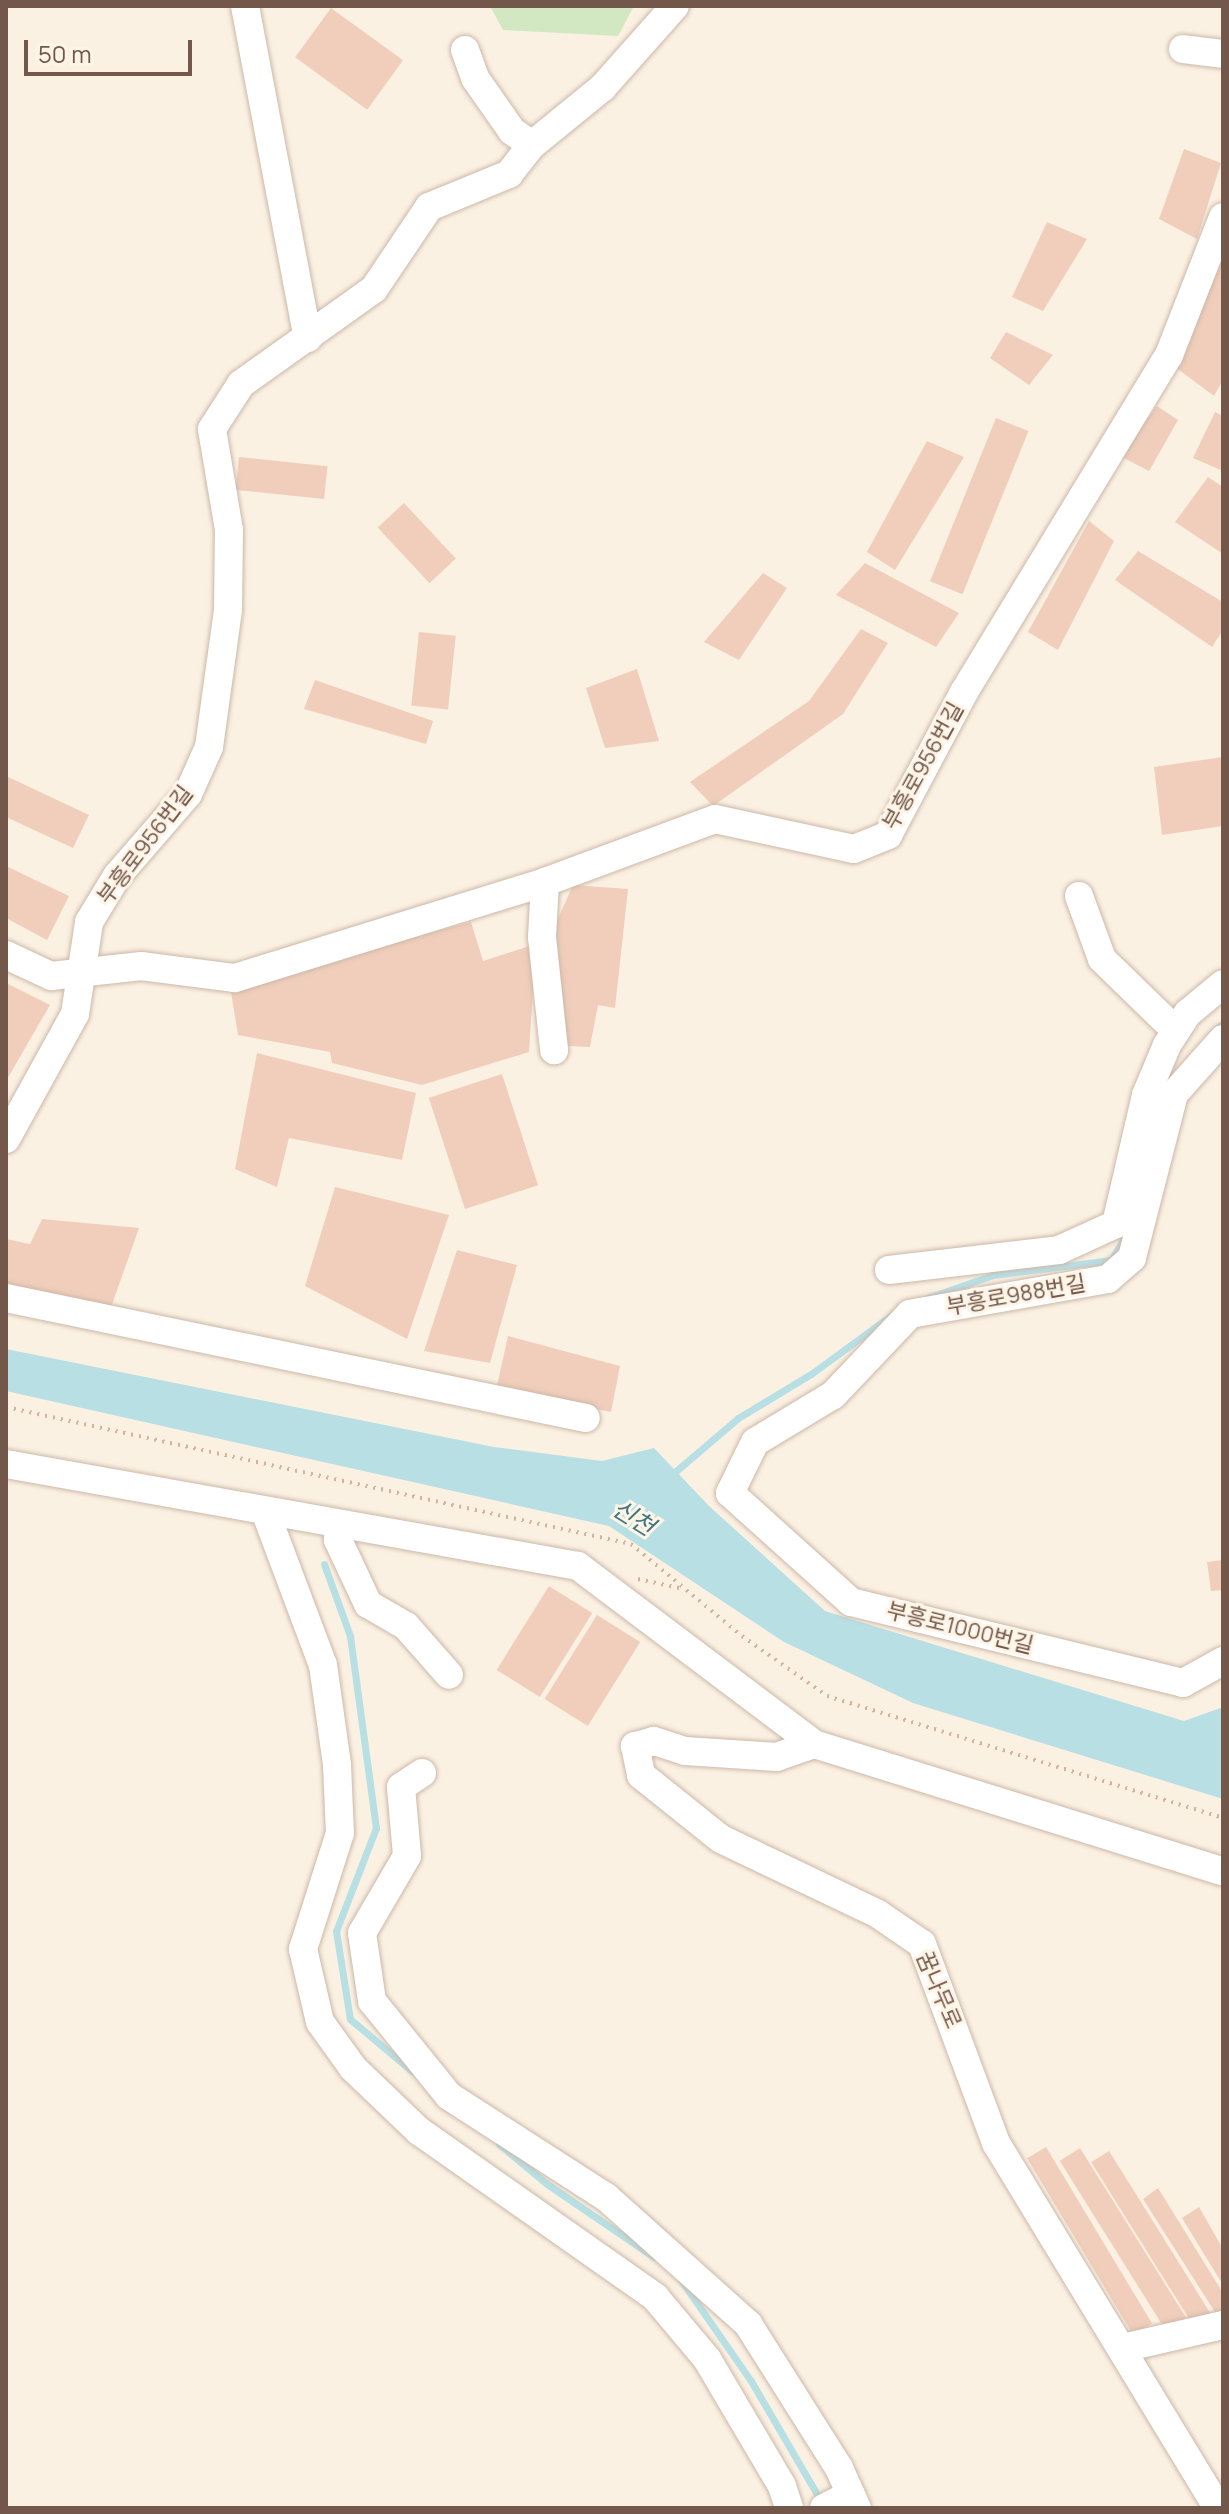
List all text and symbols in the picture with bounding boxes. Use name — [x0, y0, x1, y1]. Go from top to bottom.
scale bar — [28, 24, 196, 74]
text: 50 m — [38, 37, 92, 70]
street label: 부흥로956번길 — [877, 698, 969, 834]
street label: 부흥로956번길 — [92, 781, 198, 909]
street label: 부흥로988번길 — [945, 1270, 1087, 1320]
water label: 신천 — [608, 1493, 660, 1541]
street label: 부흥로1000번길 — [884, 1597, 1036, 1659]
street label: 꿈나무로 — [911, 1948, 967, 2032]

